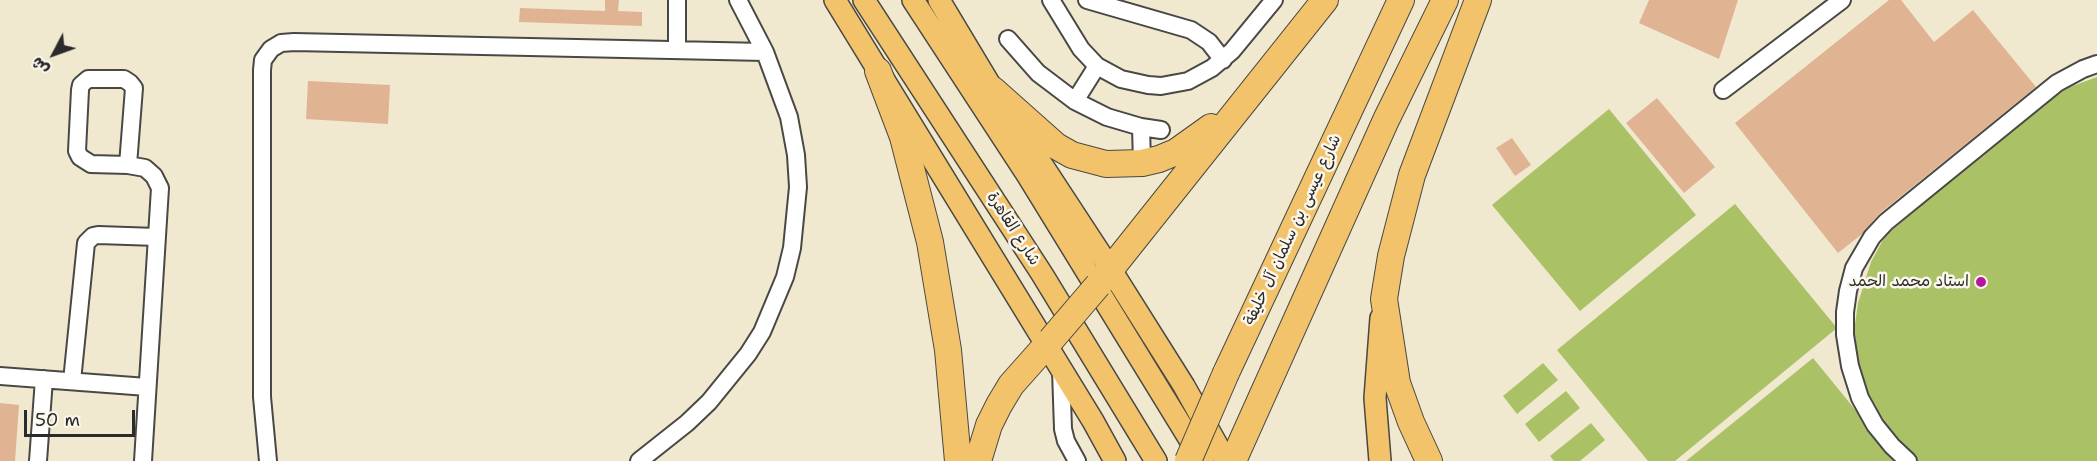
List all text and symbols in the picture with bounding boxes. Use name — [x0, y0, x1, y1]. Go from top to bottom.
north arrow — [24, 24, 84, 84]
text: ش — [26, 53, 54, 80]
street label: شارع عيسى بن سلمان آل خليفة — [1240, 132, 1346, 328]
street label: شارع القاهرة — [982, 189, 1044, 269]
place label: استاد محمد الحمد — [1848, 272, 1969, 292]
marker: استاد محمد الحمد — [1974, 275, 1988, 289]
scale bar — [27, 398, 138, 436]
text: 50 m — [35, 408, 80, 432]

